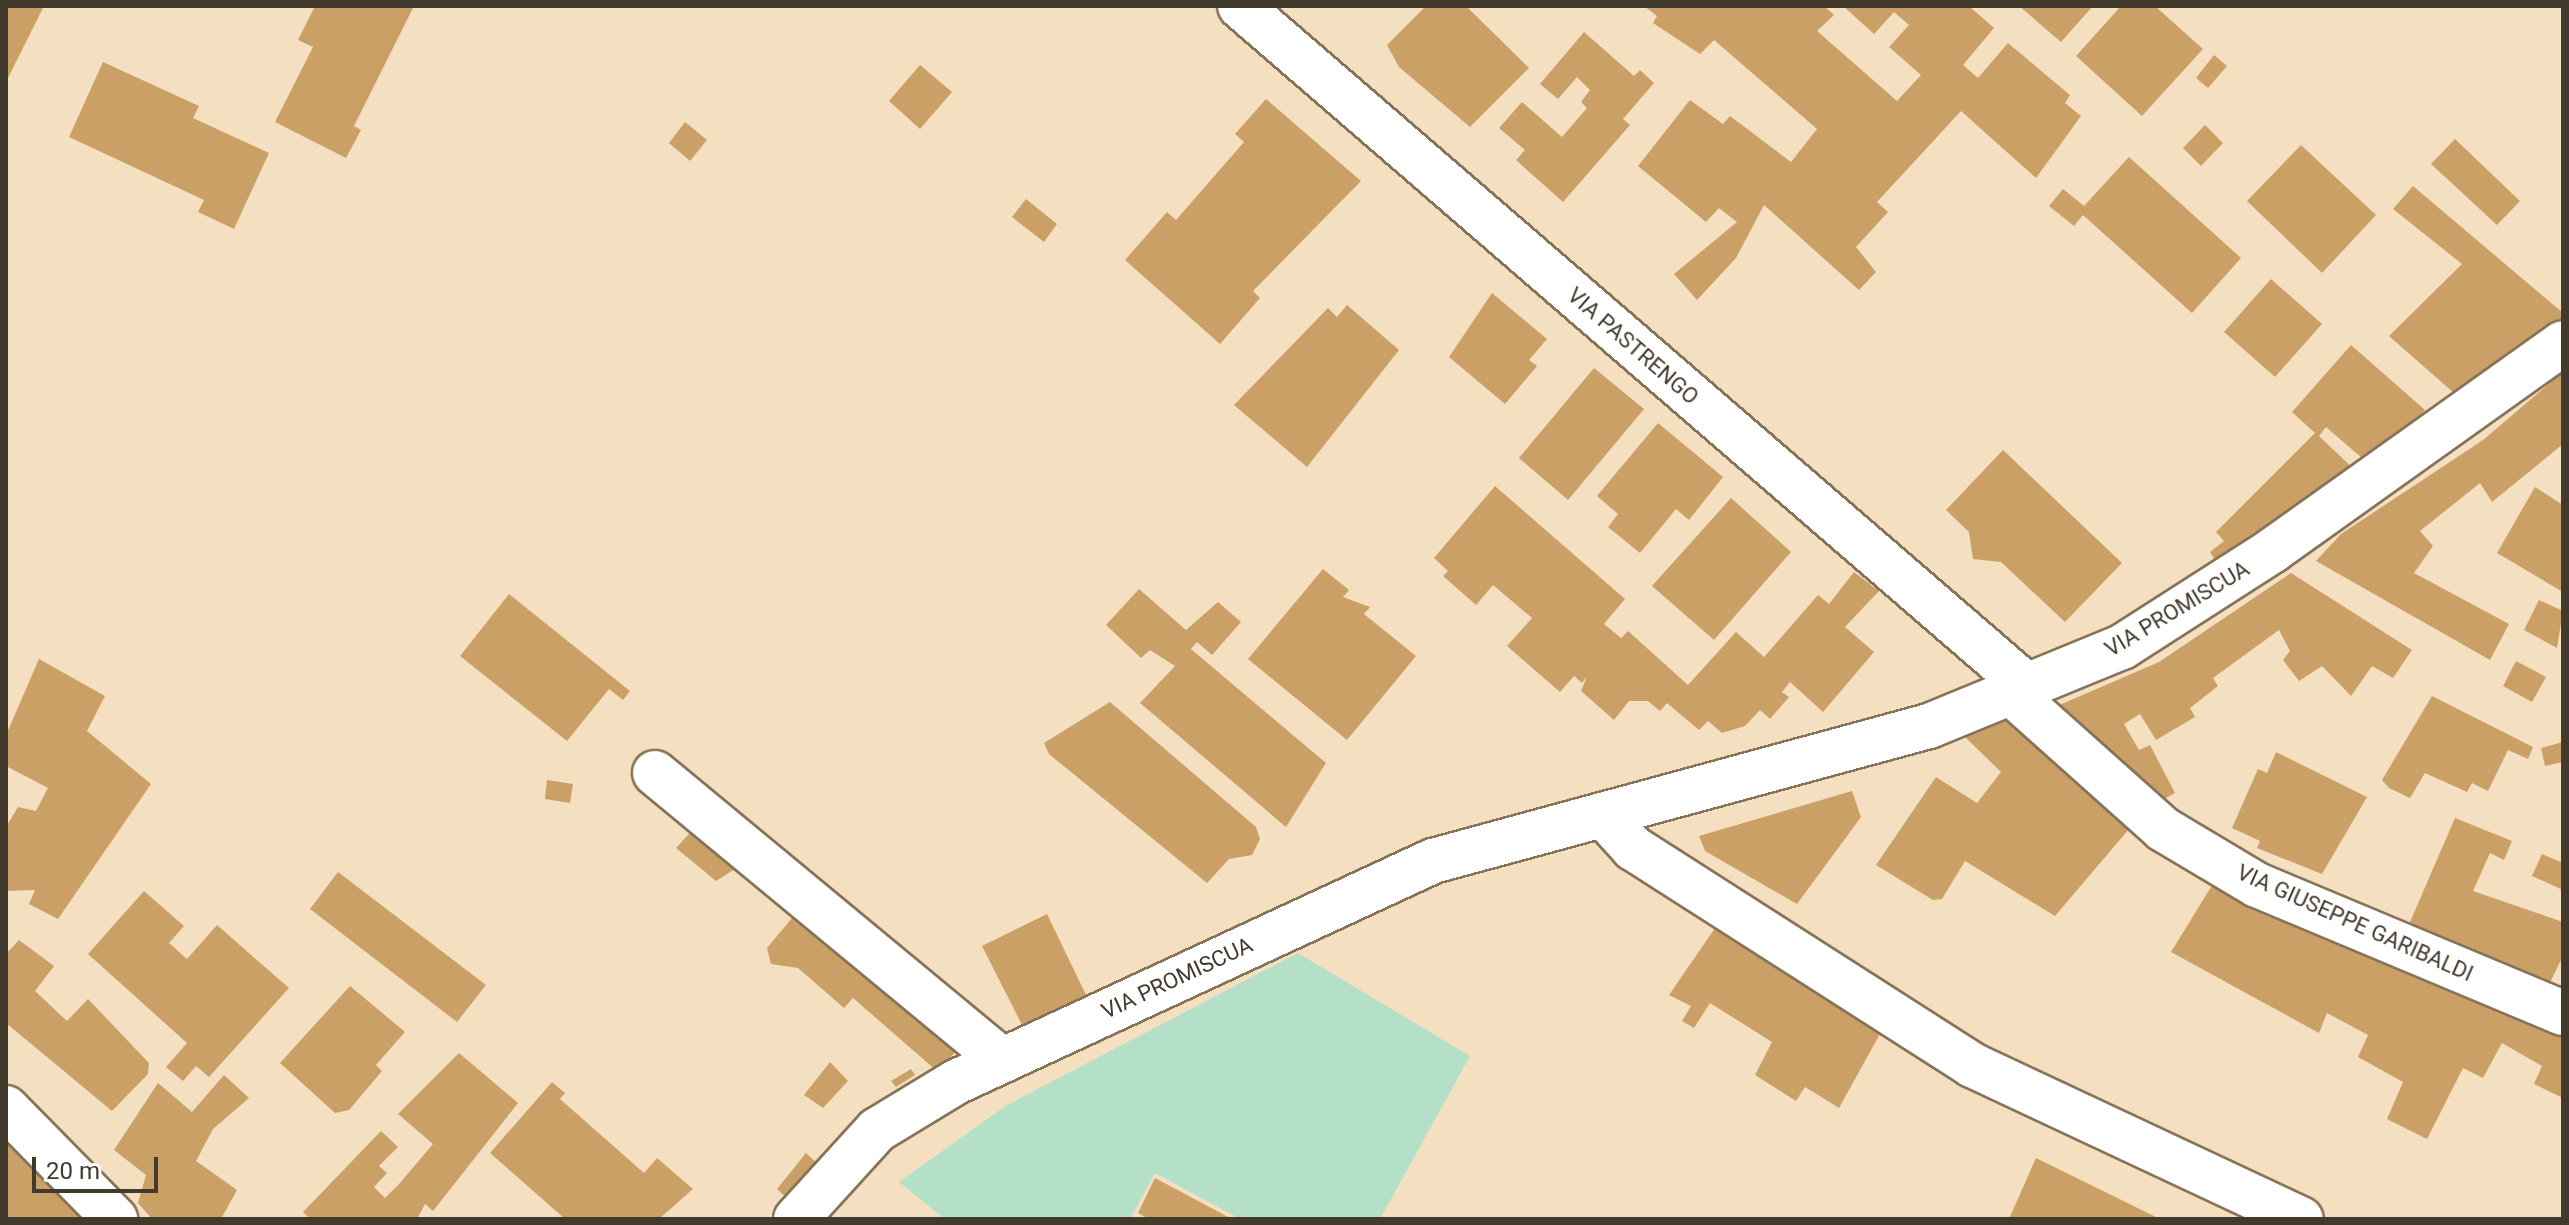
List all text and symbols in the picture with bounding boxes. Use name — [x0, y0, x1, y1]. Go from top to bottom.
street label: VIA PASTRENGO — [1562, 282, 1704, 410]
street label: VIA PROMISCUA — [2100, 556, 2254, 662]
street label: VIA GIUSEPPE GARIBALDI — [2233, 859, 2477, 987]
street label: VIA PROMISCUA — [1097, 931, 1257, 1025]
scale bar — [36, 1141, 162, 1191]
text: 20 m — [46, 1157, 100, 1185]

